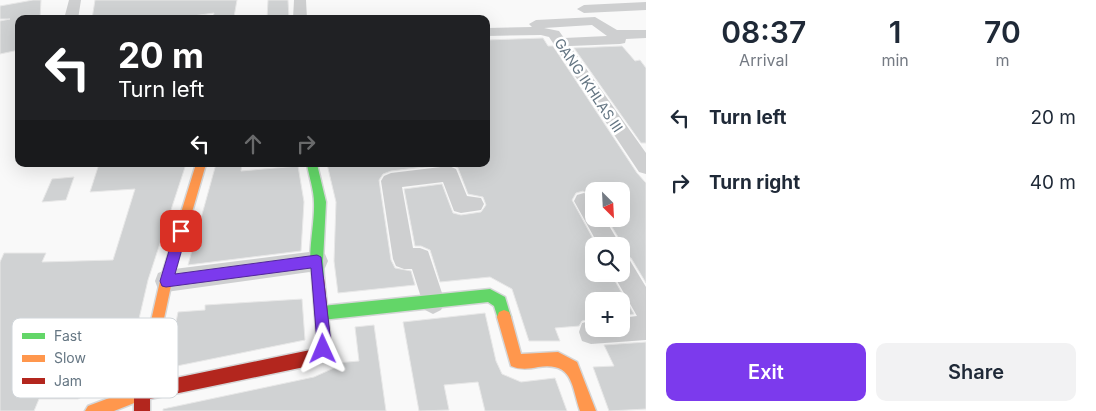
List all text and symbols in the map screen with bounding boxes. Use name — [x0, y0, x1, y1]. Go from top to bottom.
text: 08:37 — [721, 14, 806, 50]
text: 1 — [889, 14, 901, 50]
text: 70 — [984, 14, 1021, 50]
text: 20 m — [118, 34, 204, 76]
icon: left — [35, 35, 100, 100]
street label: GANG IKHLAS III — [551, 35, 627, 135]
text: Arrival — [739, 50, 788, 70]
text: min — [881, 50, 909, 70]
text: m — [995, 50, 1009, 70]
text: Turn left — [118, 76, 204, 102]
icon: left — [666, 104, 694, 132]
text: Turn left — [709, 106, 787, 129]
text: 20 m — [1030, 106, 1076, 129]
icon: left — [186, 130, 214, 158]
icon: ahead — [239, 130, 267, 158]
icon: right — [292, 130, 320, 158]
icon: right — [666, 169, 694, 197]
text: Turn right — [709, 171, 800, 194]
text: 40 m — [1030, 171, 1076, 194]
north arrow — [585, 182, 630, 228]
map controls — [585, 182, 630, 337]
pin — [160, 210, 202, 252]
icon: arrive — [167, 217, 195, 245]
button: search — [585, 237, 630, 282]
button: + — [585, 292, 630, 337]
legend — [12, 318, 178, 398]
position arrow — [296, 322, 348, 374]
text: Fast — [54, 327, 82, 344]
button: Exit — [666, 343, 866, 401]
button: Share — [876, 343, 1076, 401]
text: Slow — [54, 349, 86, 366]
text: Jam — [54, 372, 82, 389]

